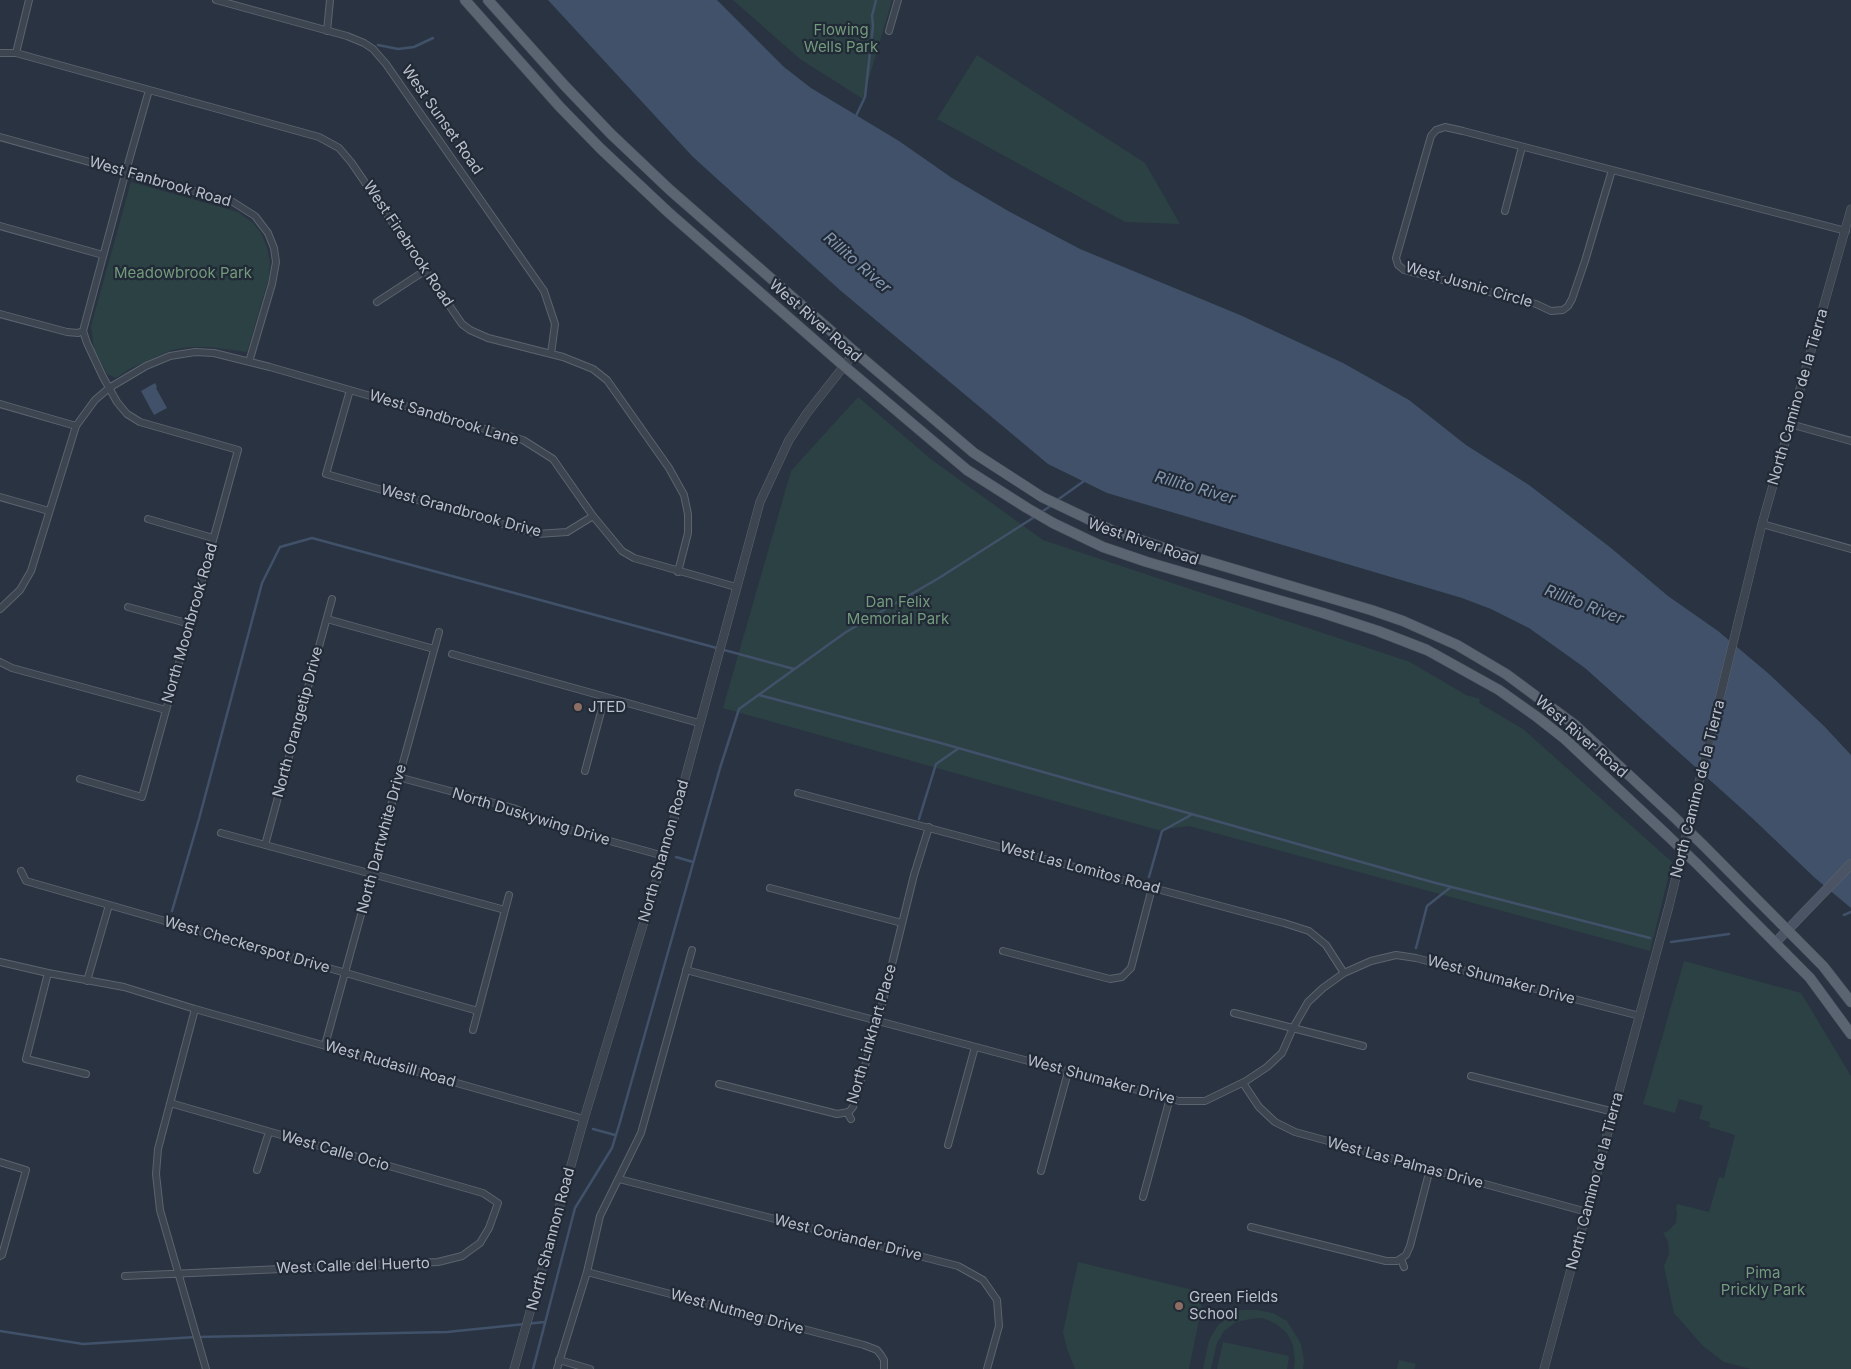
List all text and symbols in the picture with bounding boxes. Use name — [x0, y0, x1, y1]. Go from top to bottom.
park label: Flowing Wells Park — [804, 21, 878, 56]
street label: West Sunset Road — [398, 62, 486, 178]
street label: West Fanbrook Road — [87, 153, 233, 211]
street label: West Firebrook Road — [359, 178, 457, 310]
water label: Rillito River — [819, 228, 895, 298]
street label: West Jusnic Circle — [1403, 258, 1535, 312]
park label: Meadowbrook Park — [114, 264, 252, 282]
street label: West River Road — [765, 276, 865, 366]
street label: North Camino de la Tierra — [1764, 307, 1832, 487]
street label: West Sandbrook Lane — [367, 387, 521, 449]
water label: Rillito River — [1152, 467, 1238, 509]
street label: West Grandbrook Drive — [379, 481, 543, 541]
street label: West River Road — [1085, 515, 1201, 569]
street label: North Moonbrook Road — [159, 541, 221, 705]
water label: Rillito River — [1542, 581, 1626, 629]
park label: Dan Felix Memorial Park — [847, 593, 949, 628]
street label: North Orangetip Drive — [269, 644, 327, 800]
street label: West River Road — [1531, 692, 1631, 782]
place label: JTED — [588, 698, 626, 716]
street label: North Camino de la Tierra — [1667, 698, 1729, 880]
marker: JTED — [572, 701, 584, 713]
street label: North Dartwhite Drive — [353, 762, 411, 916]
street label: North Shannon Road — [635, 778, 693, 924]
street label: North Duskywing Drive — [450, 784, 612, 850]
street label: West Las Lomitos Road — [998, 838, 1162, 898]
street label: West Checkerspot Drive — [162, 913, 332, 977]
street label: West Shumaker Drive — [1425, 952, 1577, 1008]
street label: North Linkhart Place — [843, 962, 901, 1106]
street label: West Rudasill Road — [323, 1037, 457, 1091]
street label: West Shumaker Drive — [1025, 1052, 1177, 1108]
street label: North Camino de la Tierra — [1563, 1090, 1627, 1272]
street label: West Calle Ocio — [279, 1127, 391, 1175]
street label: West Las Palmas Drive — [1325, 1133, 1485, 1193]
street label: North Shannon Road — [523, 1166, 579, 1312]
street label: West Coriander Drive — [772, 1211, 924, 1265]
street label: West Calle del Huerto — [276, 1254, 430, 1278]
park label: Pima Prickly Park — [1721, 1264, 1805, 1299]
street label: West Nutmeg Drive — [668, 1286, 806, 1338]
place label: Green Fields School — [1189, 1288, 1278, 1323]
marker: Green Fields School — [1173, 1300, 1185, 1312]

